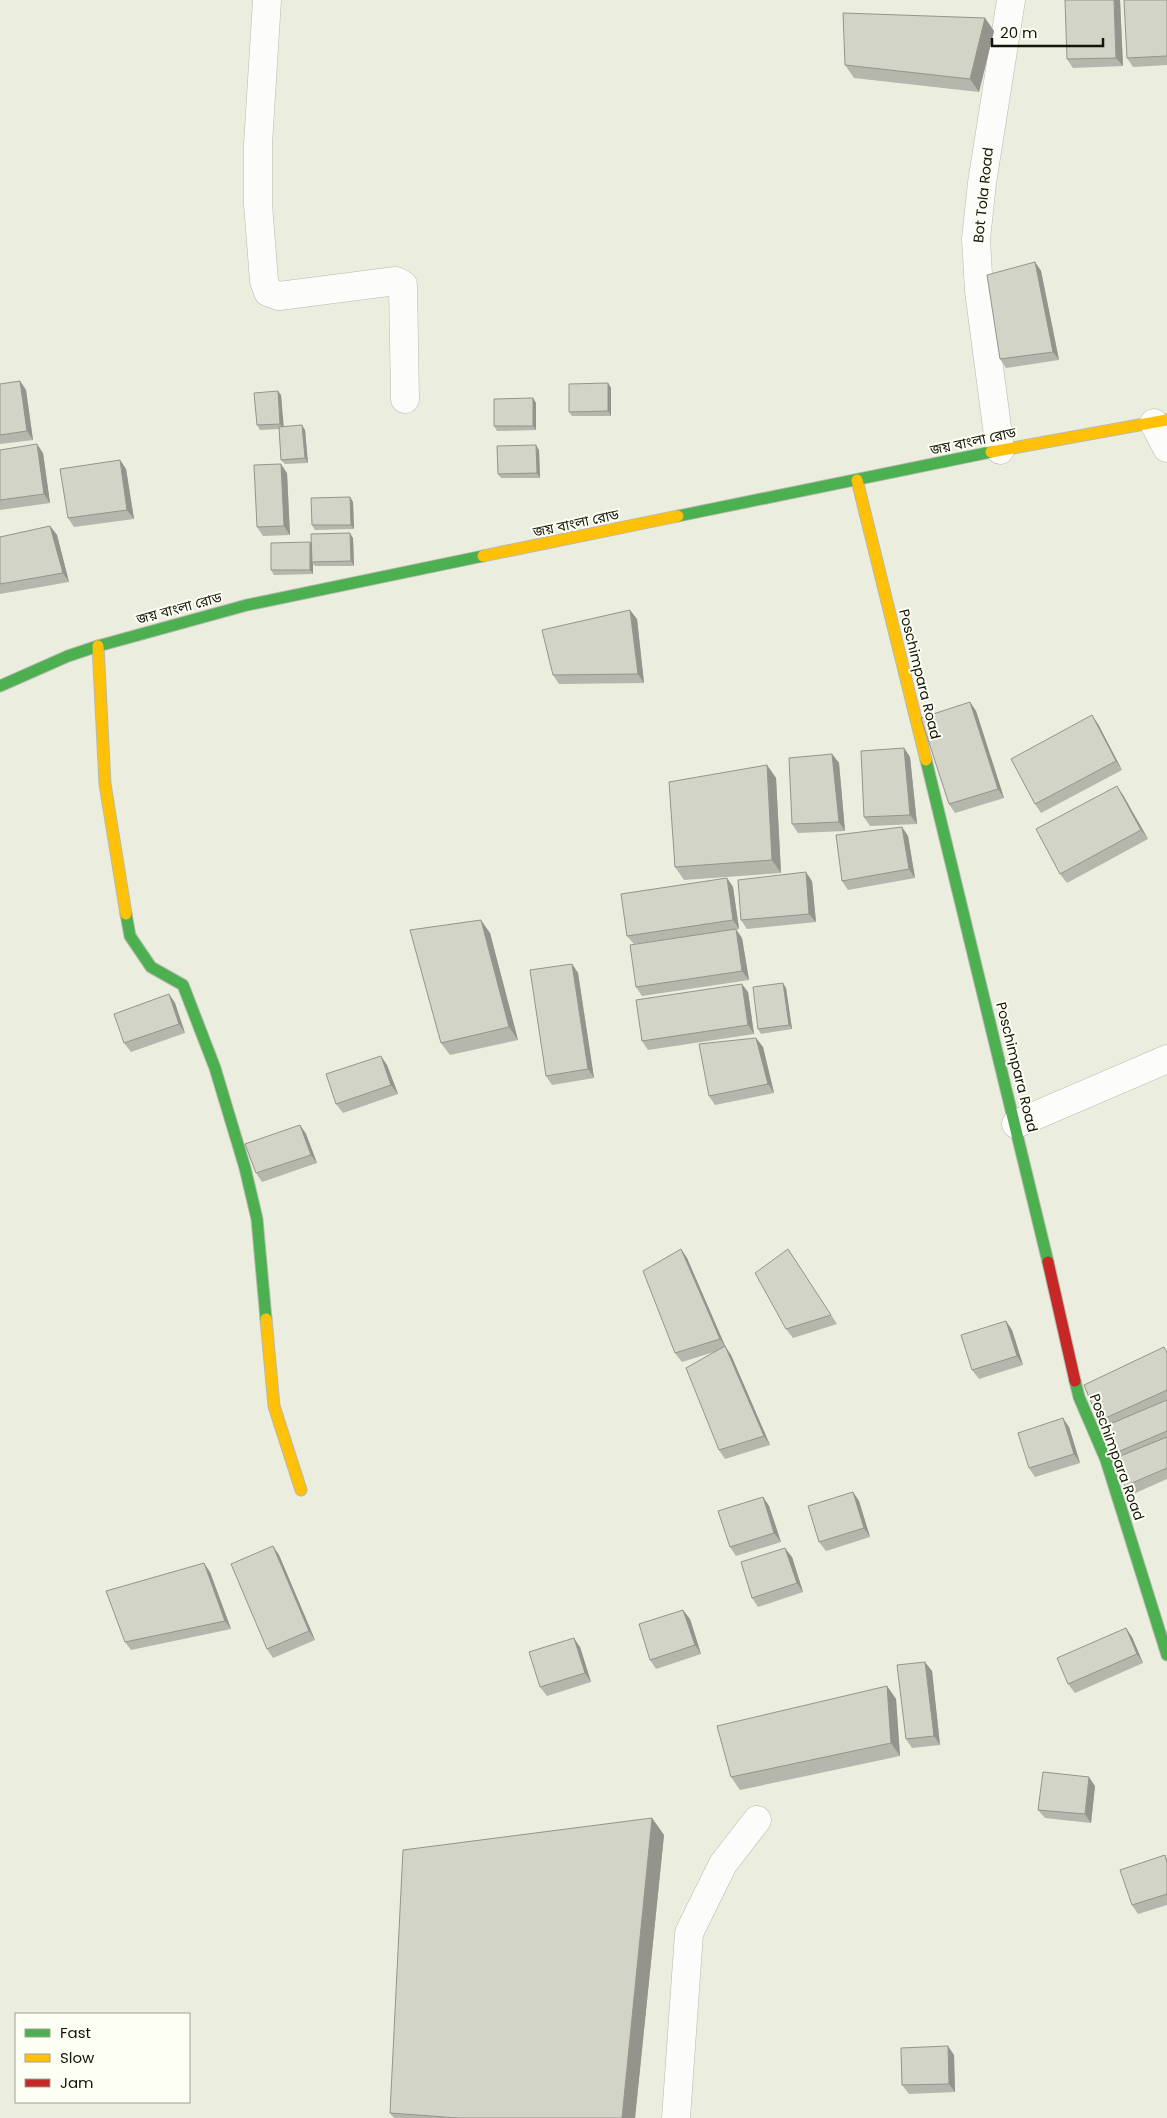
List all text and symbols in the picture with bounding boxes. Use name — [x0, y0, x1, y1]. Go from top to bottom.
scale bar — [992, 15, 1103, 47]
text: 20 m — [1000, 22, 1038, 43]
street label: Bot Tola Road — [968, 146, 998, 244]
street label: জয় বাংলা রোড — [927, 422, 1019, 460]
street label: জয় বাংলা রোড — [530, 504, 622, 542]
street label: জয় বাংলা রোড — [133, 587, 225, 629]
street label: Poschimpara Road — [894, 607, 946, 741]
street label: Poschimpara Road — [991, 1000, 1043, 1134]
street label: Poschimpara Road — [1085, 1391, 1149, 1523]
legend — [15, 2013, 190, 2103]
text: Fast — [60, 2022, 91, 2043]
text: Slow — [60, 2047, 95, 2068]
text: Jam — [60, 2072, 94, 2093]

